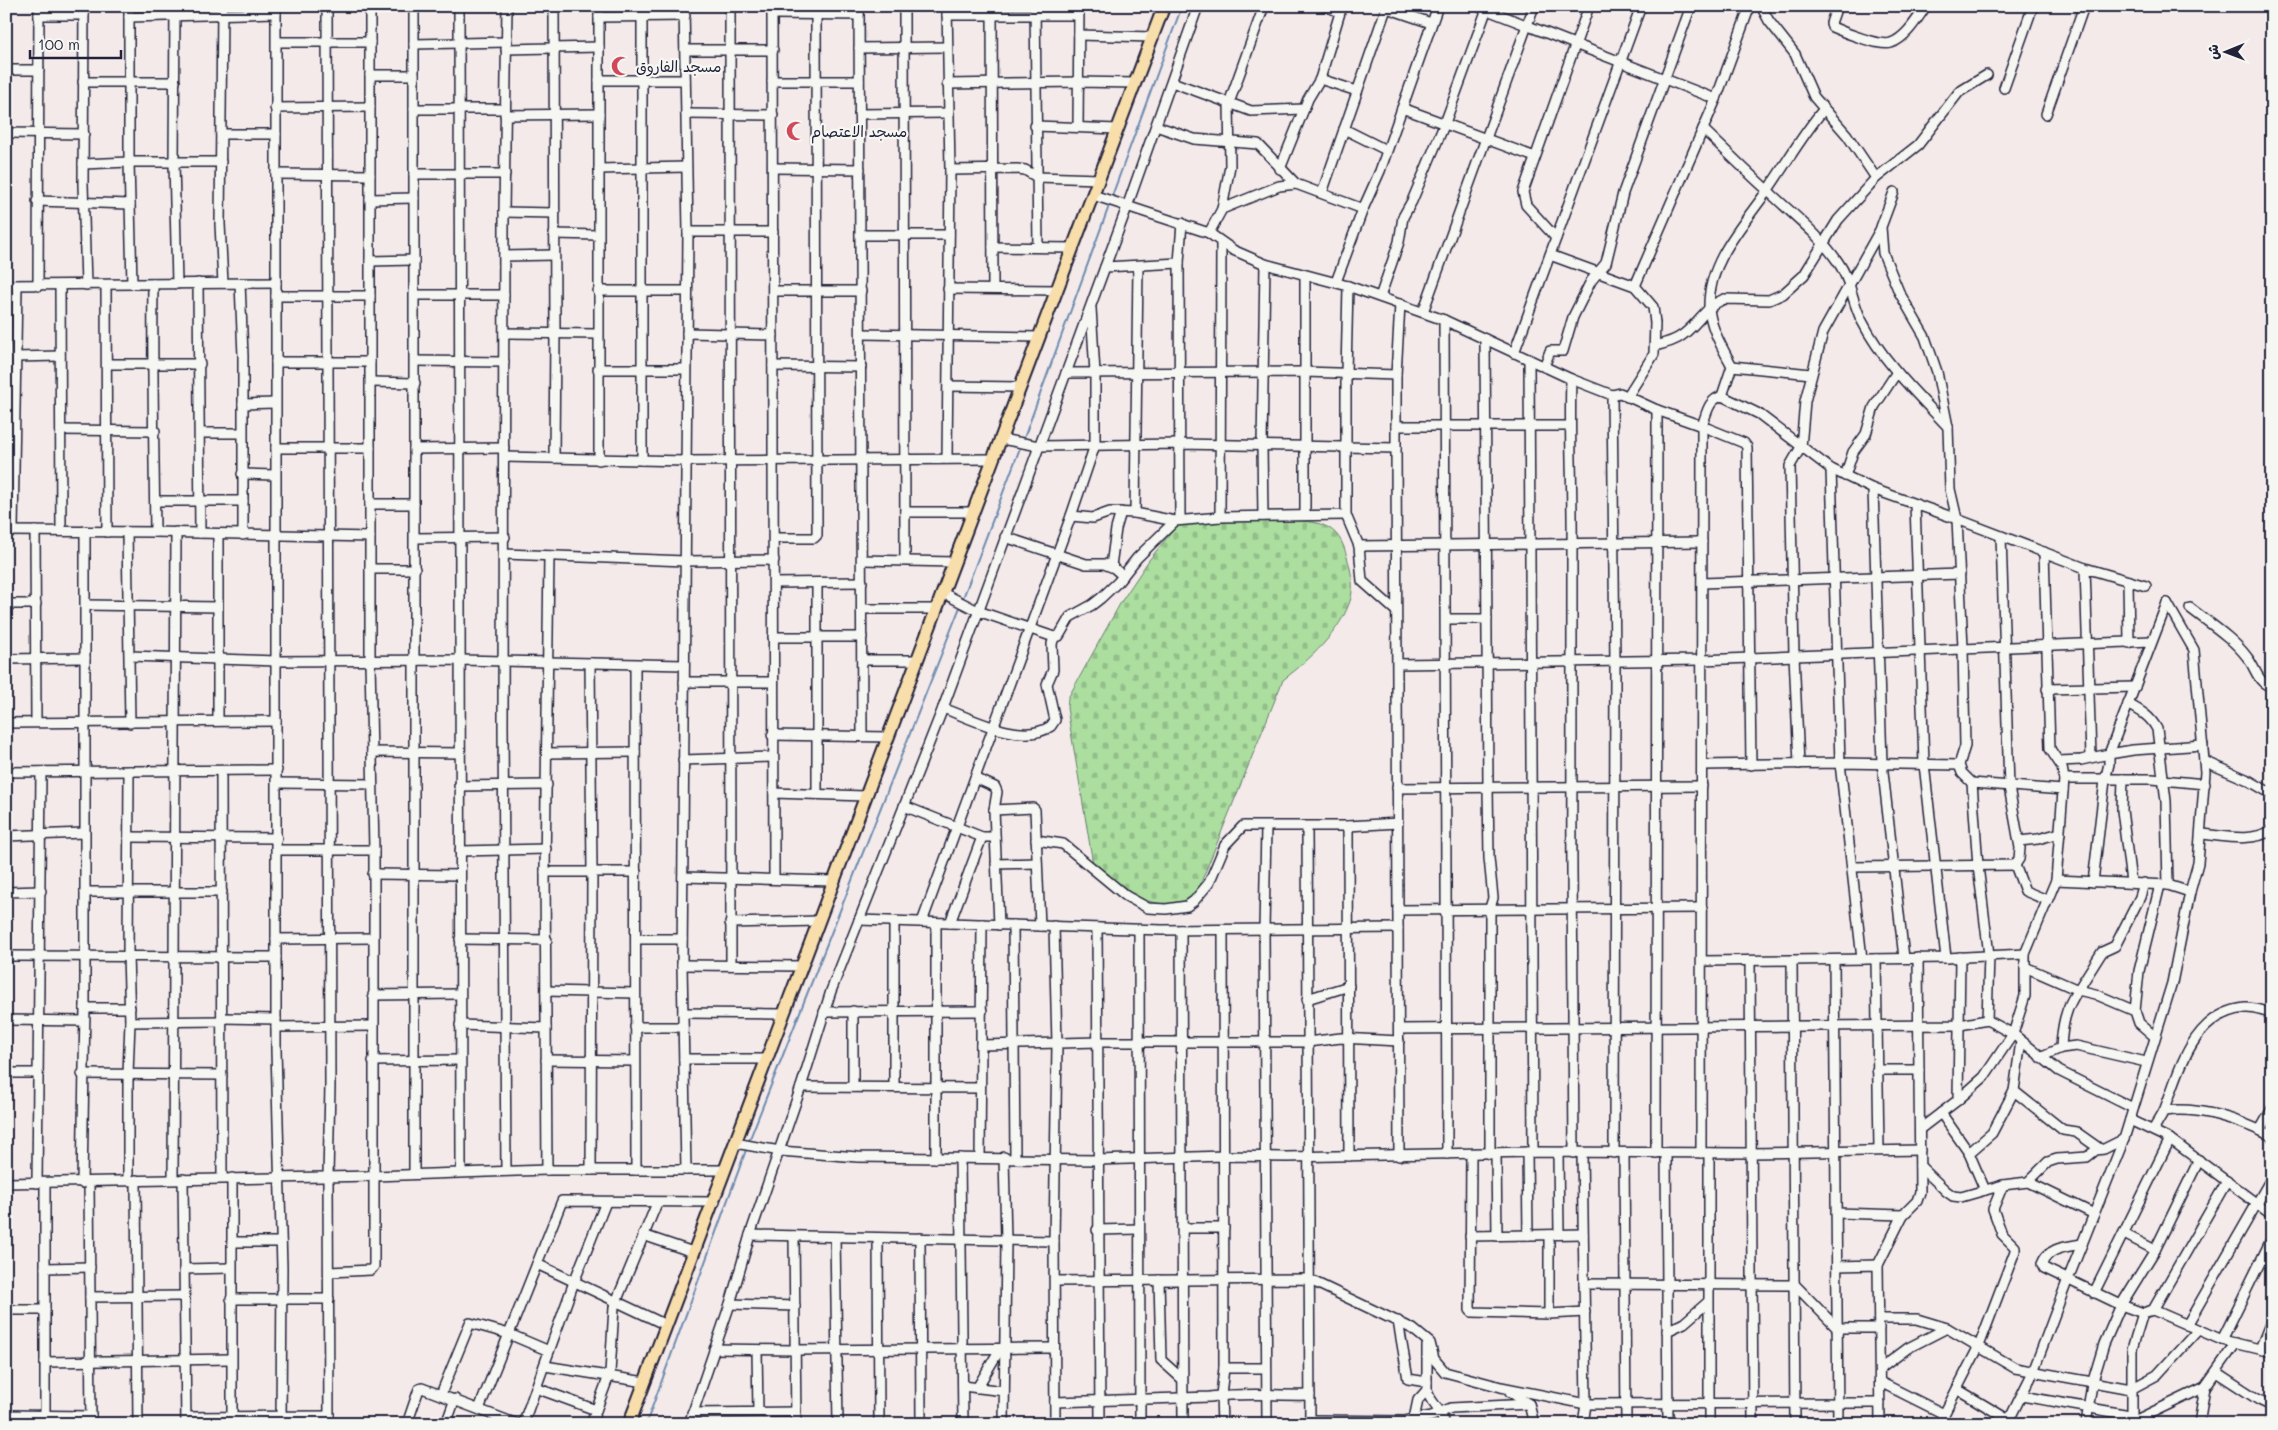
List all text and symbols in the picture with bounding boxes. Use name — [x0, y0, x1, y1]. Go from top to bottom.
scale bar — [30, 28, 121, 60]
north arrow — [2200, 28, 2250, 78]
text: 100 m — [38, 34, 80, 54]
text: ش — [2203, 44, 2222, 60]
mosque icon: مسجد الفاروق — [610, 55, 632, 77]
place label: مسجد الفاروق — [636, 56, 721, 77]
mosque icon: مسجد الاعتصام — [785, 120, 807, 142]
place label: مسجد الاعتصام — [811, 121, 907, 144]

